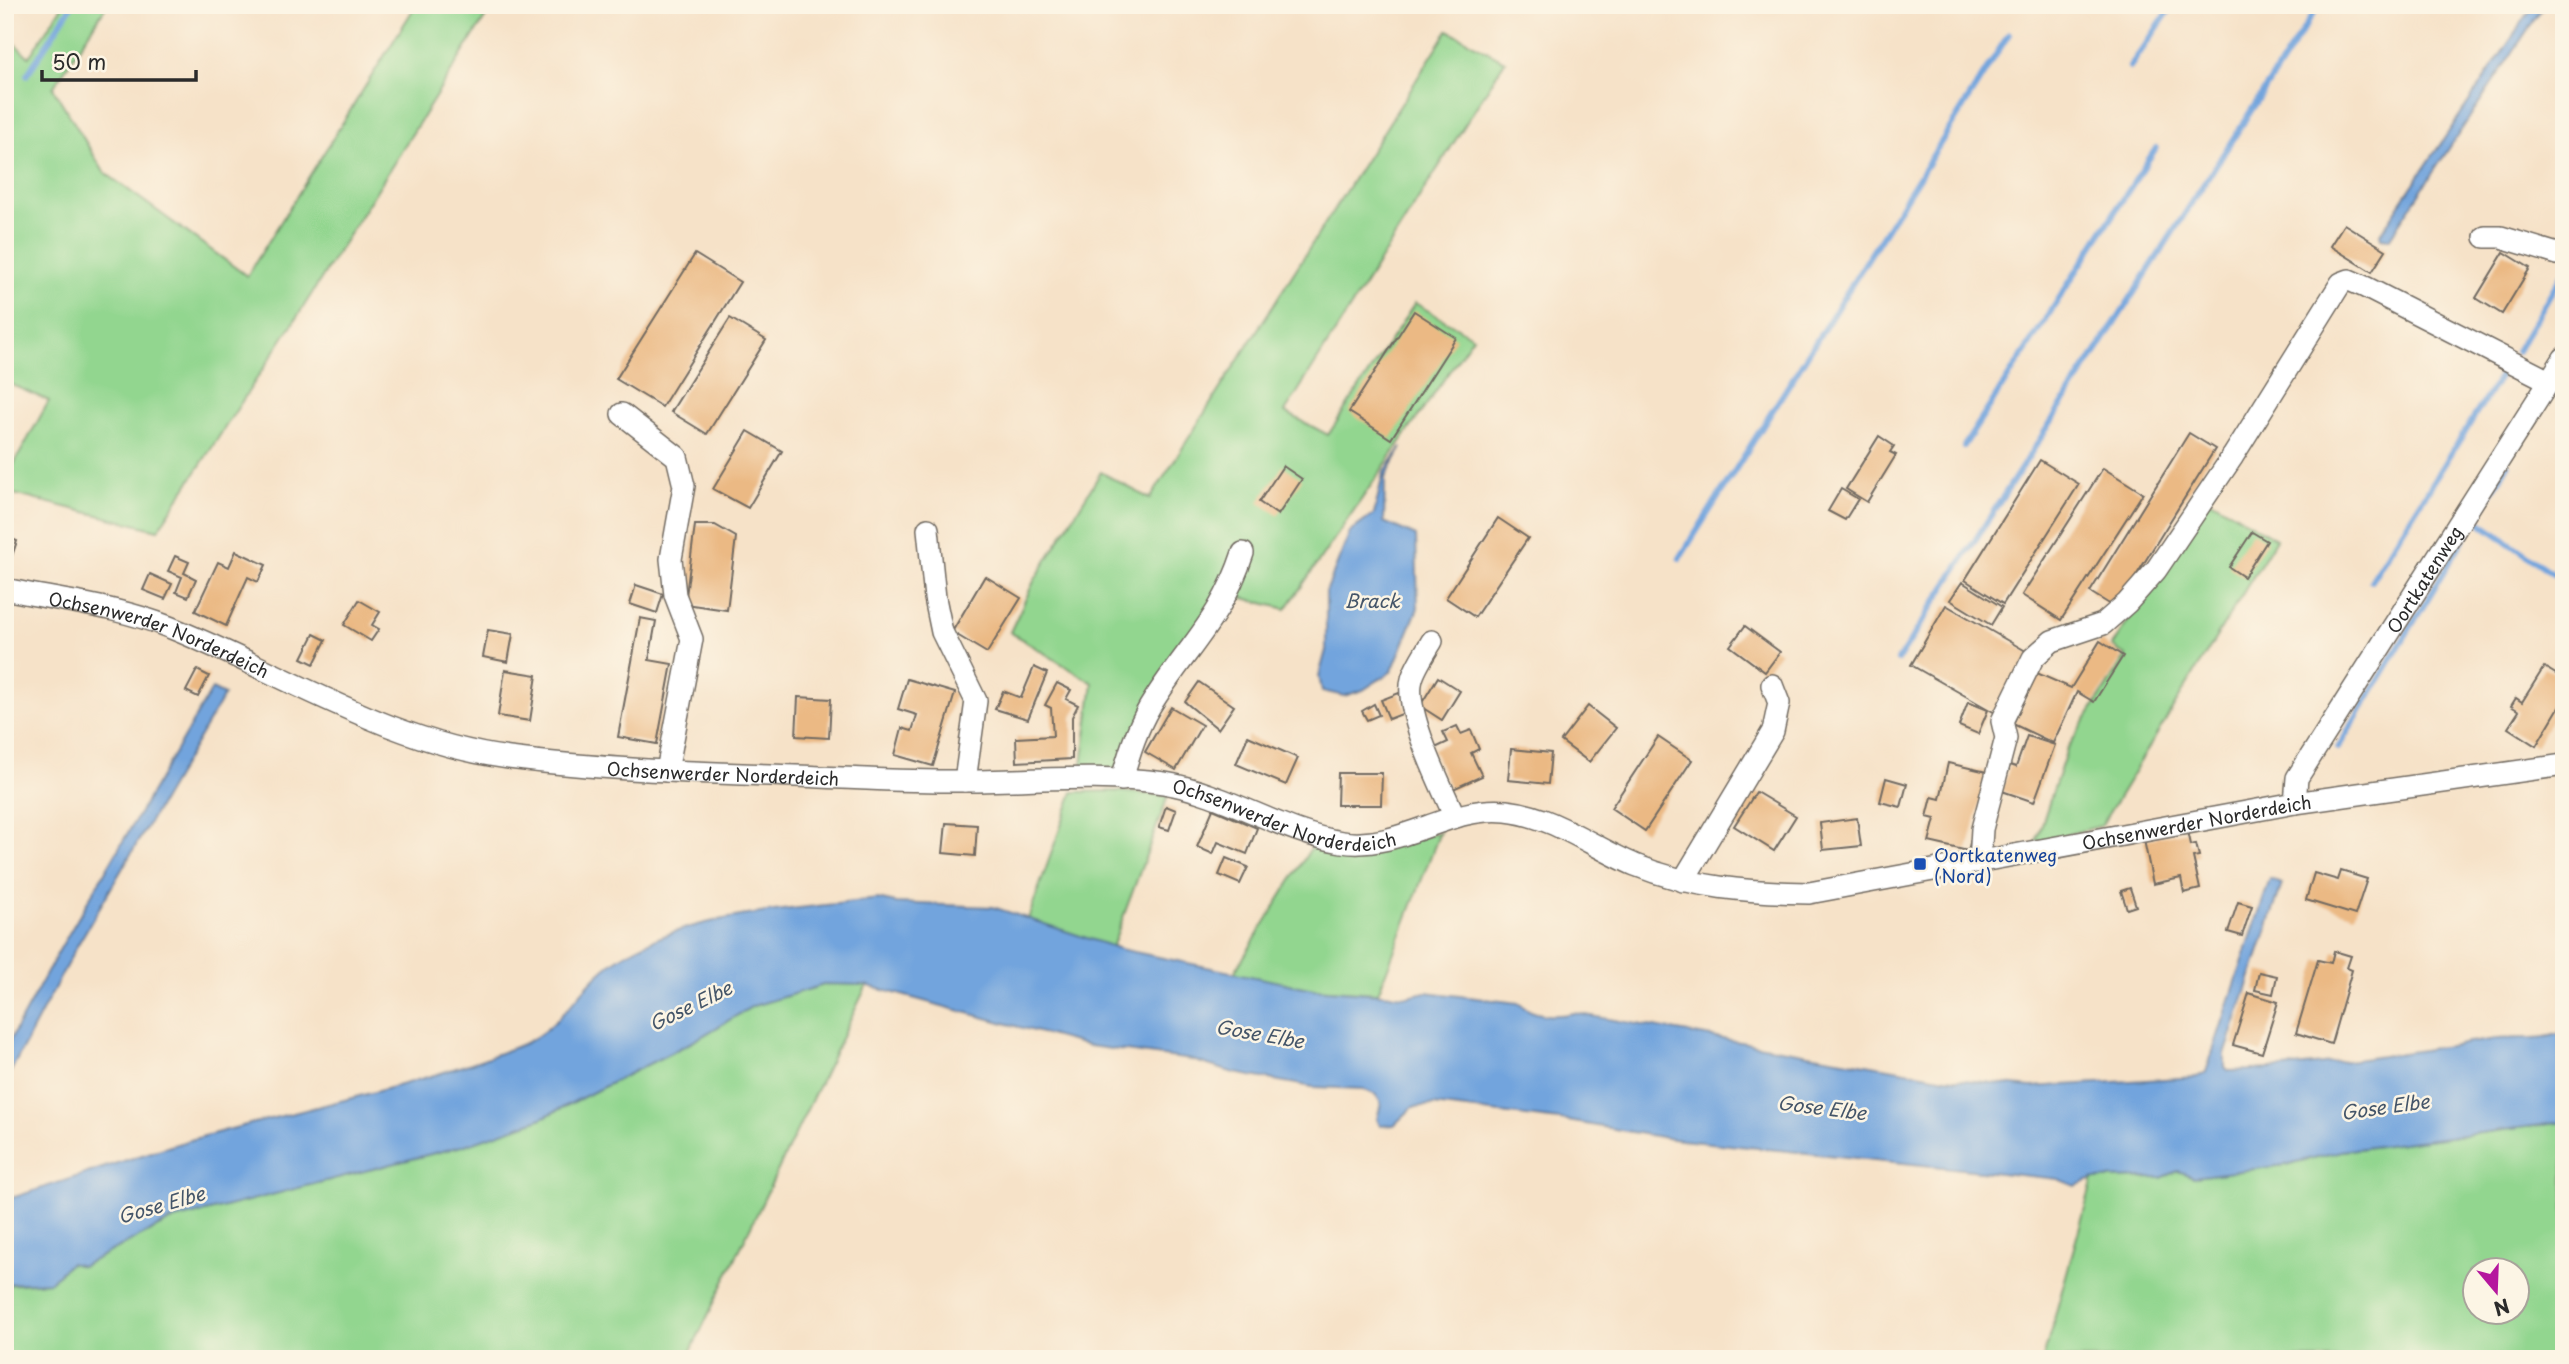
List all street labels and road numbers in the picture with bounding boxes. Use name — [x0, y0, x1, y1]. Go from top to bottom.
street label: Oortkatenweg — [2379, 520, 2468, 638]
street label: Ochsenwerder Norderdeich — [47, 584, 274, 684]
street label: Ochsenwerder Norderdeich — [606, 754, 840, 791]
street label: Ochsenwerder Norderdeich — [1170, 771, 1399, 857]
street label: Ochsenwerder Norderdeich — [2080, 787, 2313, 856]

